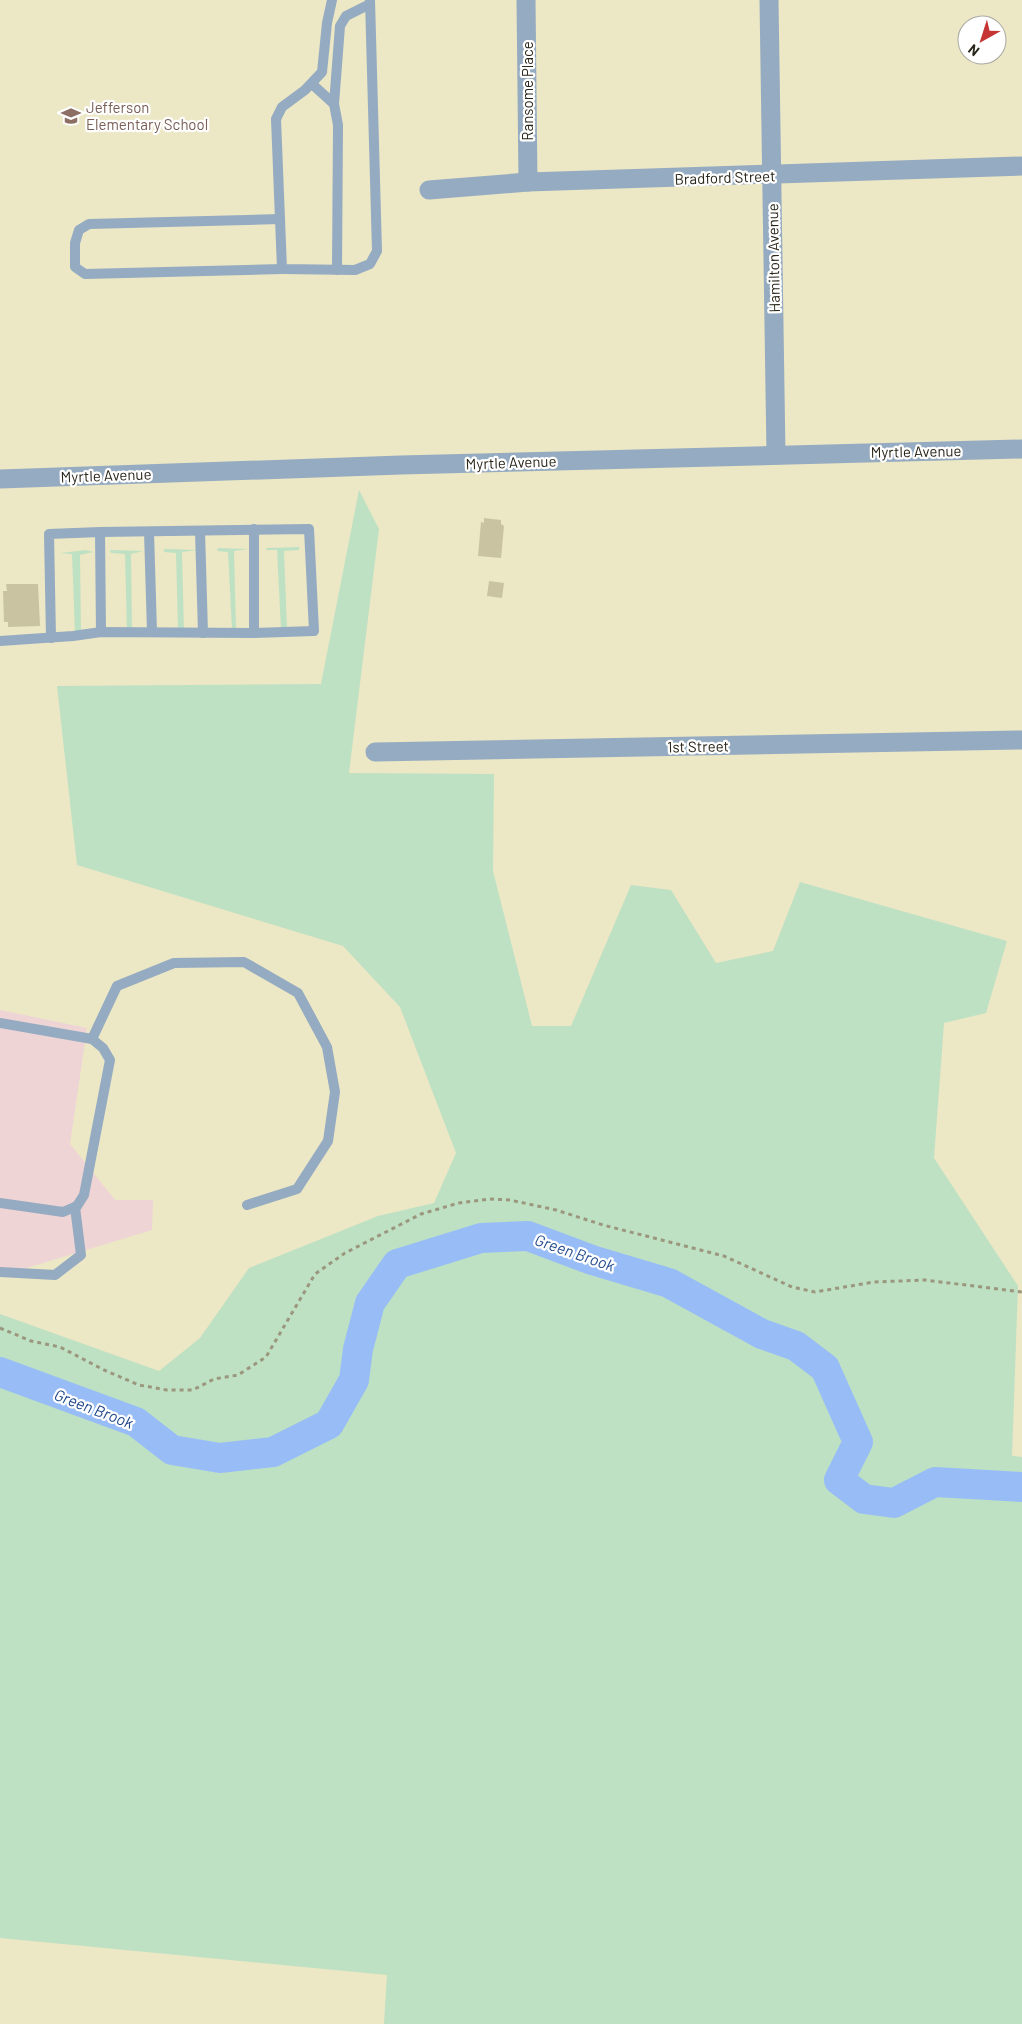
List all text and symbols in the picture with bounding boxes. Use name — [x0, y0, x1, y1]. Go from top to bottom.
north arrow — [957, 15, 1007, 65]
street label: Ransome Place — [518, 41, 536, 141]
text: N — [965, 41, 982, 60]
place label: Jefferson Elementary School — [86, 98, 208, 133]
school or university icon: Jefferson Elementary School — [60, 105, 82, 127]
street label: Bradford Street — [674, 166, 776, 188]
street label: Hamilton Avenue — [763, 203, 783, 313]
street label: Myrtle Avenue — [870, 441, 962, 461]
street label: Myrtle Avenue — [465, 451, 557, 473]
street label: Myrtle Avenue — [60, 464, 152, 486]
street label: 1st Street — [667, 736, 729, 756]
water label: Green Brook — [533, 1229, 618, 1275]
water label: Green Brook — [52, 1384, 136, 1432]

